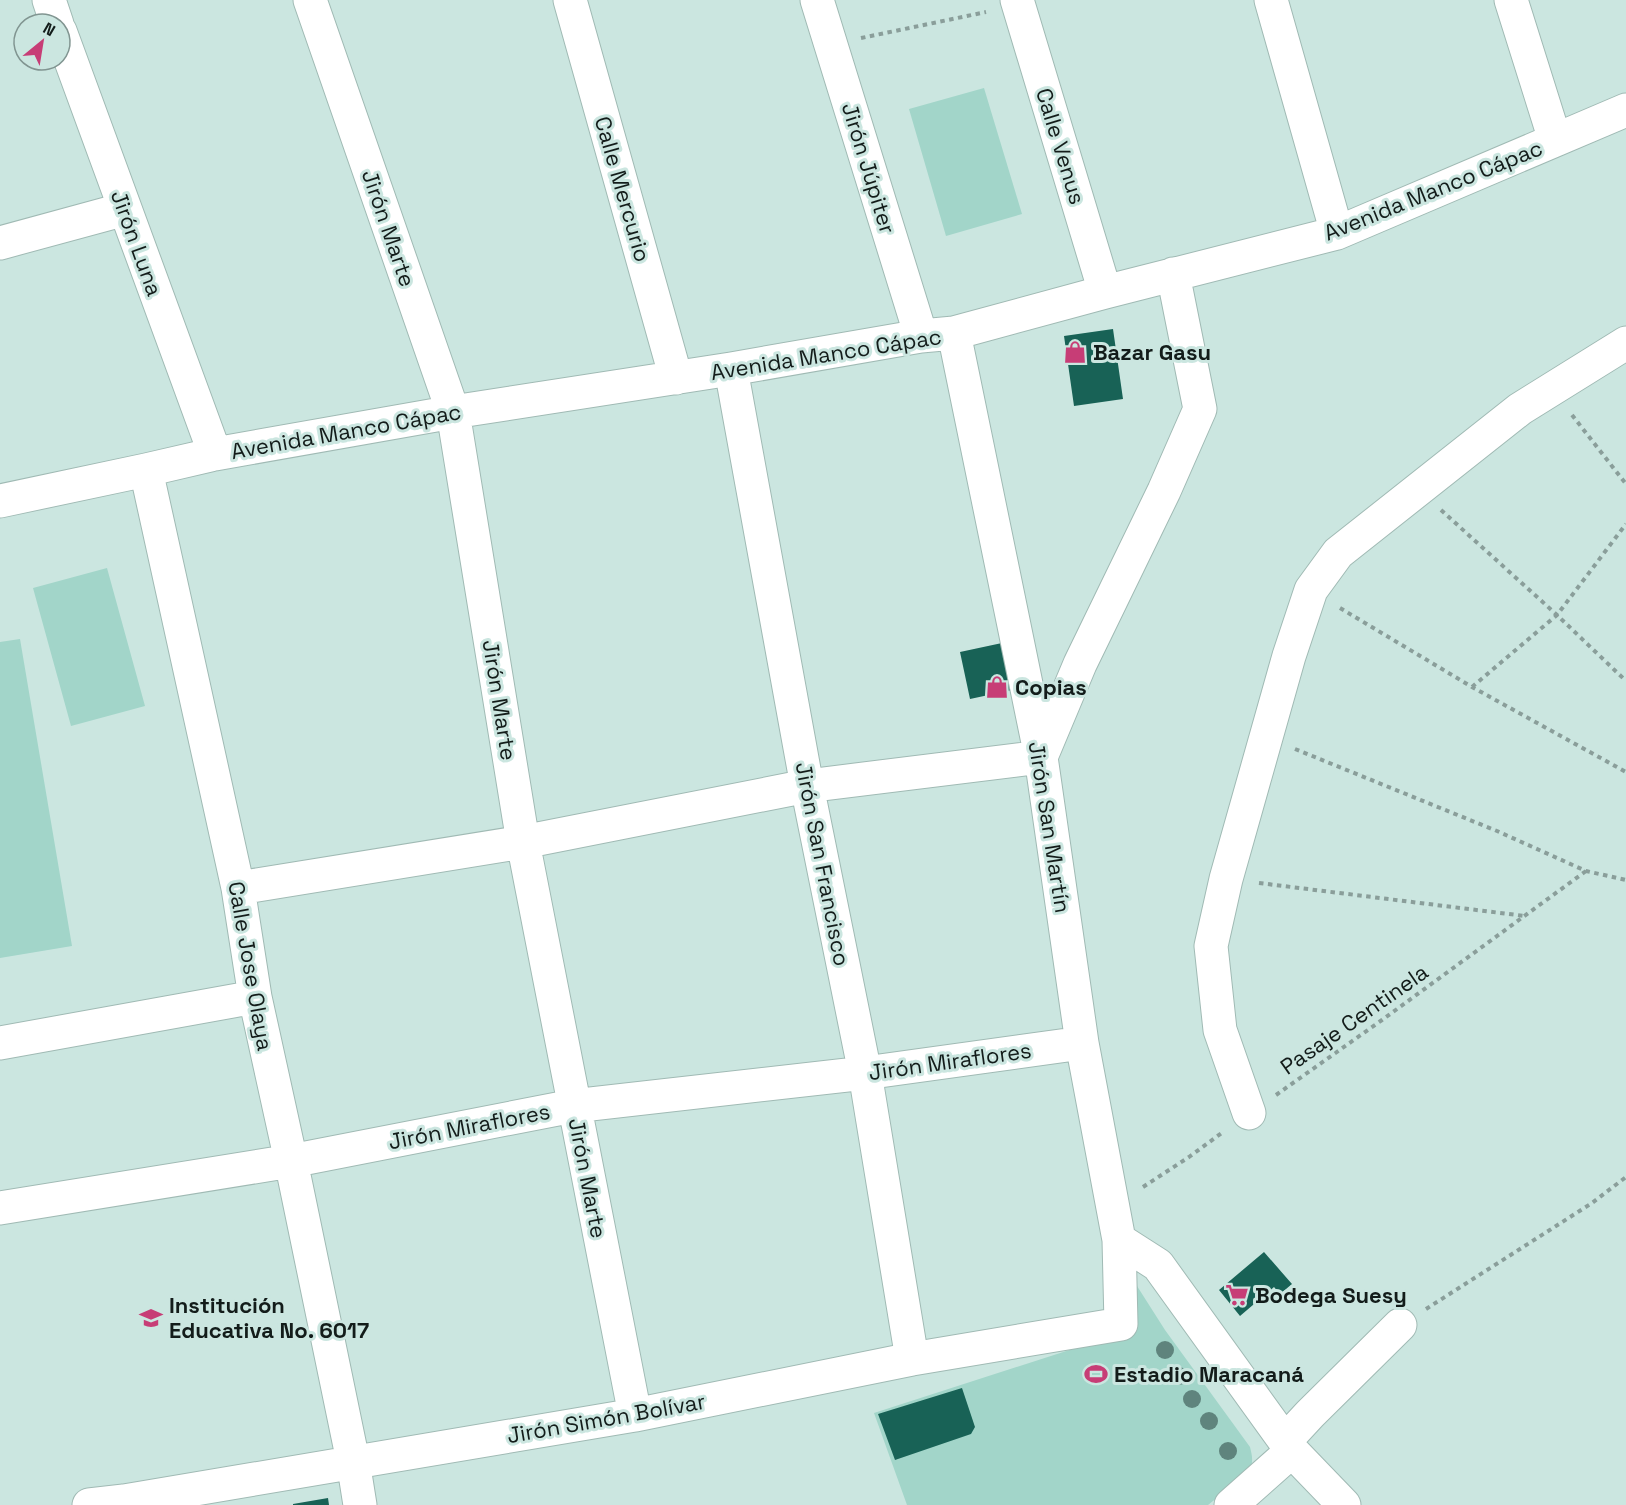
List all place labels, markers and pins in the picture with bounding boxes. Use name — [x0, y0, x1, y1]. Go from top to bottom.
place label: Bazar Gasu — [1093, 338, 1211, 366]
shop icon: Bazar Gasu — [1062, 339, 1088, 365]
place label: Copias — [1015, 673, 1087, 701]
shop icon: Copias — [984, 674, 1010, 700]
place label: Bodega Suesy — [1255, 1281, 1407, 1309]
supermarket icon: Bodega Suesy — [1224, 1282, 1250, 1308]
place label: Institución Educativa No. 6017 — [169, 1291, 369, 1344]
school or university icon: Institución Educativa No. 6017 — [138, 1305, 164, 1331]
place label: Estadio Maracaná — [1114, 1360, 1304, 1388]
sports icon: Estadio Maracaná — [1083, 1361, 1109, 1387]

